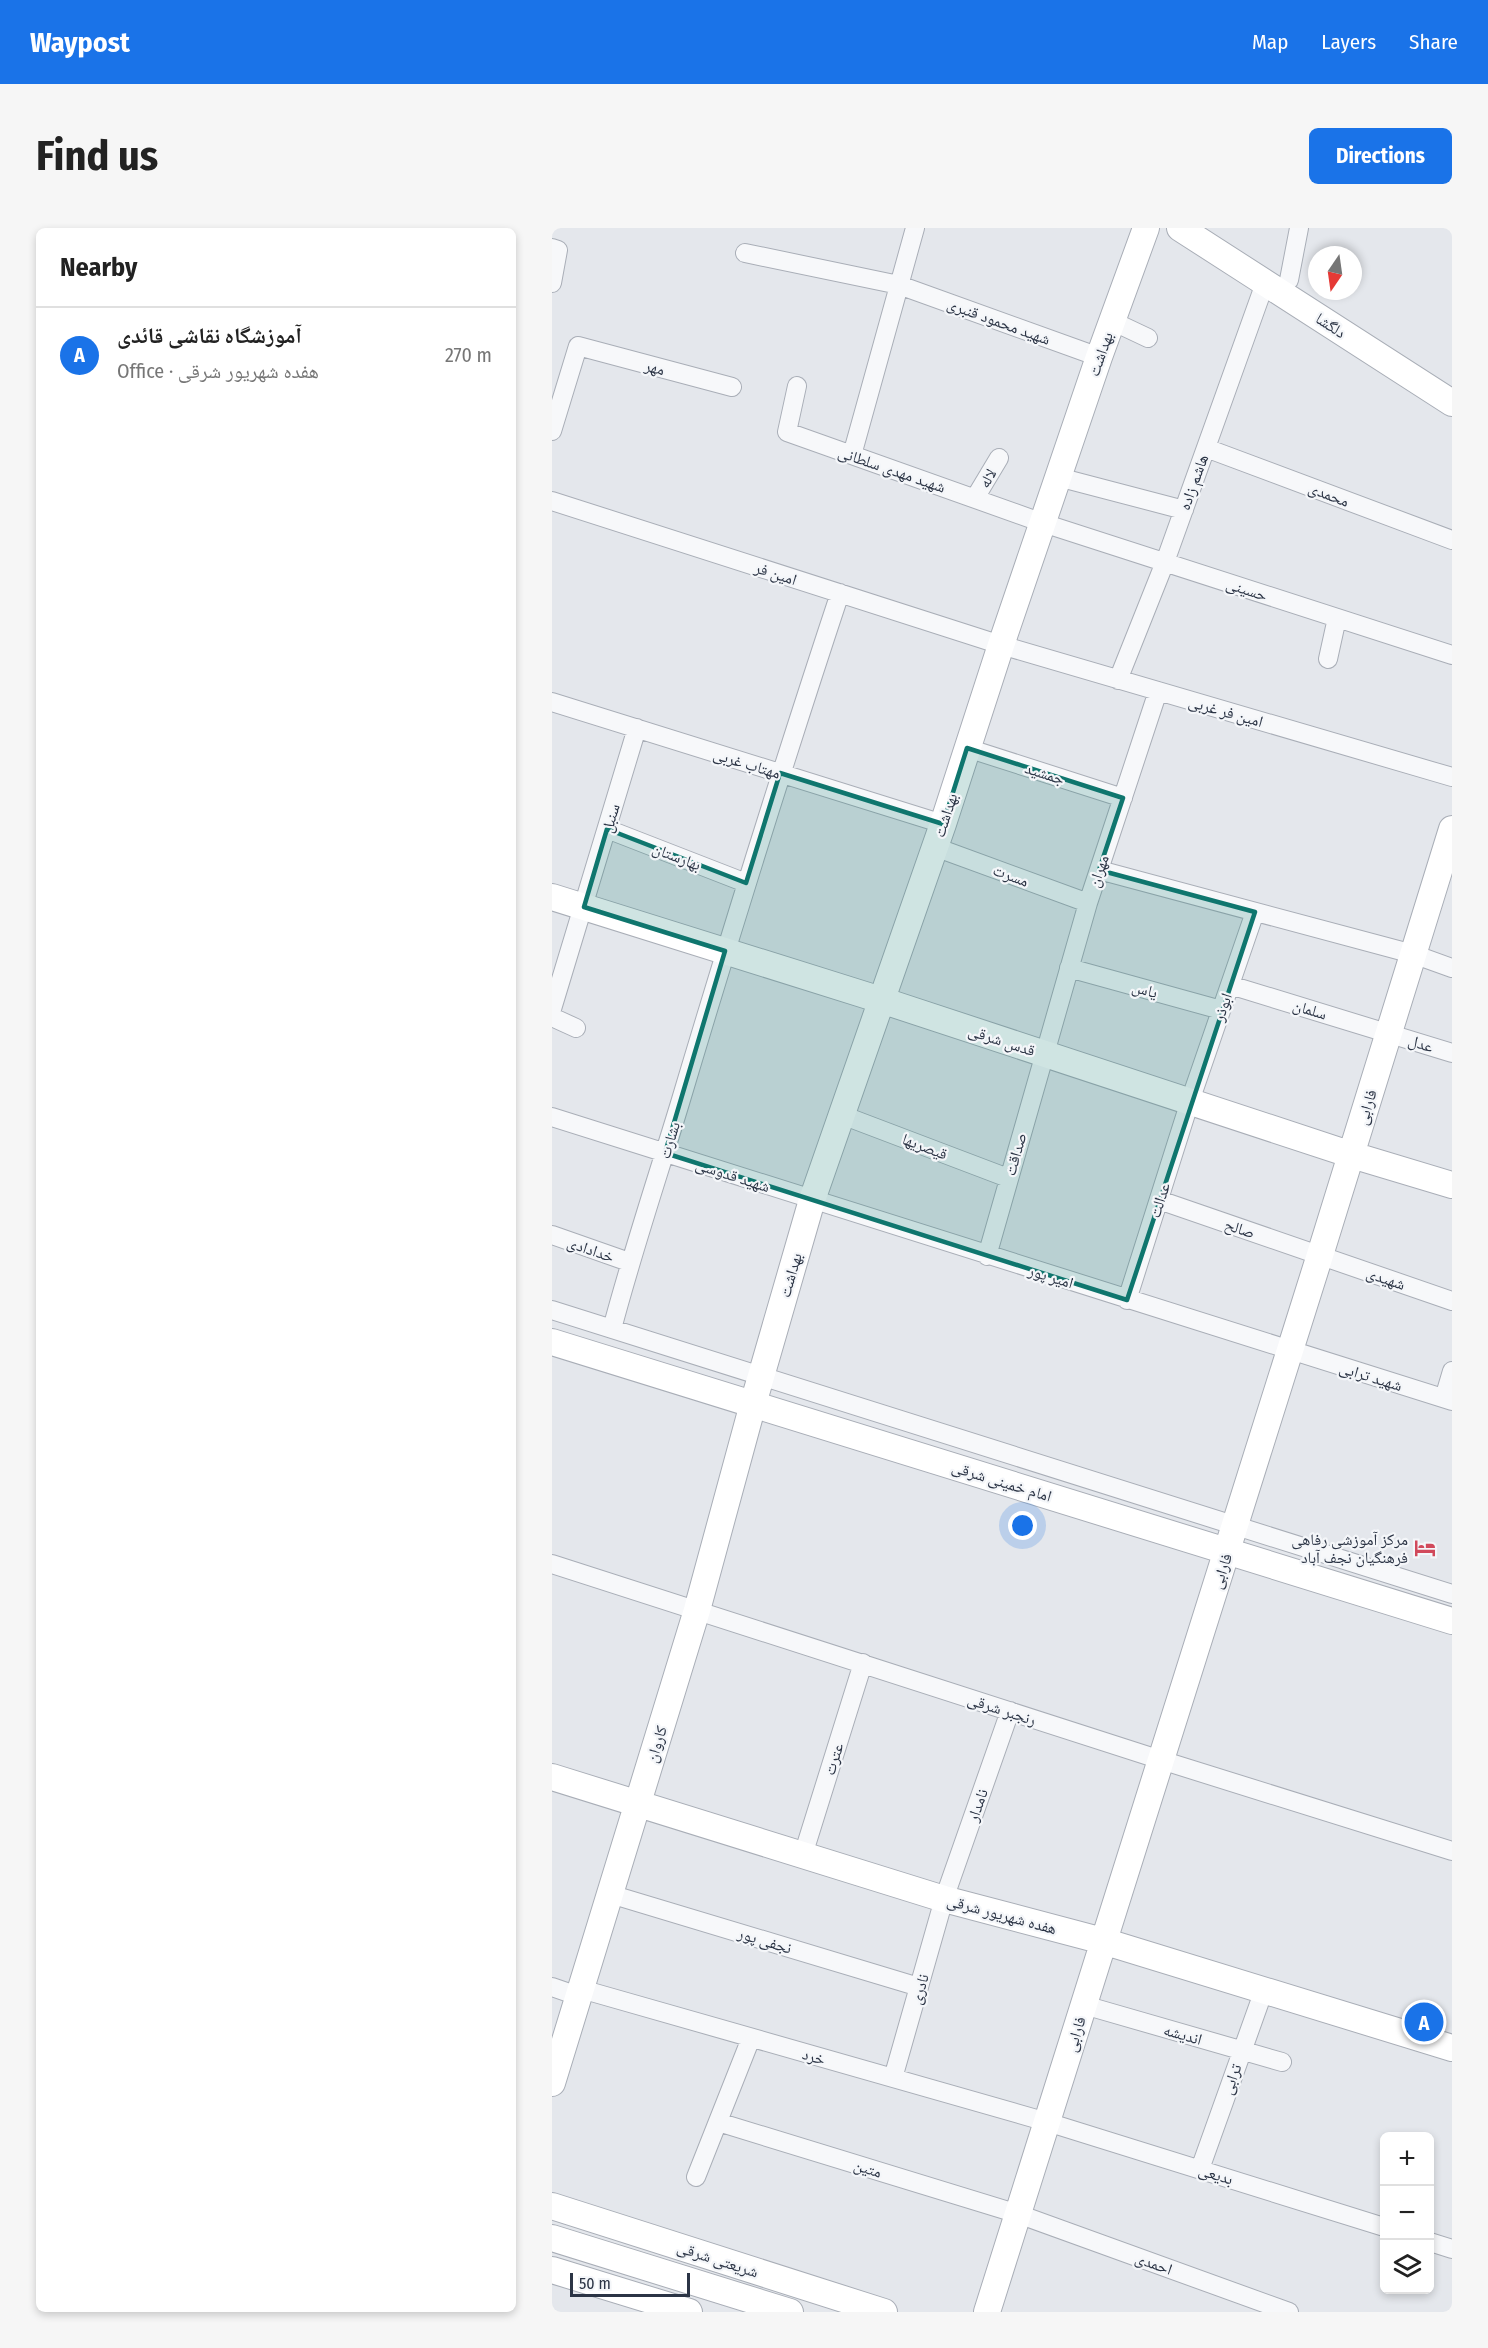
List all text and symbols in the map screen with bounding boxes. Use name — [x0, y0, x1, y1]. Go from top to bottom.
text: Waypost — [30, 26, 130, 59]
text: Map — [1252, 29, 1288, 55]
text: Layers — [1321, 29, 1376, 55]
text: Share — [1409, 29, 1458, 55]
button: Directions — [1309, 128, 1452, 184]
text: Find us — [36, 131, 158, 181]
north arrow — [1308, 246, 1362, 300]
text: Nearby — [60, 252, 137, 283]
street label: شهید محمود قنبری — [944, 294, 1053, 350]
street label: دلگشا — [1312, 309, 1349, 342]
text: آموزشگاه نقاشی قائدی — [117, 322, 302, 349]
street label: بهداشت — [1084, 330, 1117, 379]
text: A — [74, 343, 85, 367]
text: 270 m — [445, 343, 492, 367]
street label: مهر — [642, 355, 667, 379]
text: Office · هفده شهریور شرقی — [117, 359, 319, 383]
street label: شهید مهدی سلطانی — [835, 442, 948, 498]
street label: هاشم زاده — [1175, 452, 1213, 513]
street label: لاله — [974, 465, 1000, 491]
street label: محمدی — [1305, 478, 1352, 512]
street label: امین فر — [751, 557, 799, 590]
street label: حسینی — [1224, 574, 1270, 606]
street label: امین فر غربی — [1186, 692, 1265, 732]
street label: مهتاب غربی — [711, 744, 783, 784]
street label: جمشید — [1023, 758, 1067, 789]
street label: بهداشت — [929, 791, 962, 840]
street label: سنبل — [597, 801, 625, 835]
street label: بهارستان — [650, 839, 704, 875]
street label: مهران — [1084, 852, 1114, 890]
street label: مسرت — [990, 860, 1031, 891]
street label: یاس — [1130, 977, 1160, 1003]
street label: ابوذر — [1209, 991, 1236, 1025]
street label: سلمان — [1290, 995, 1329, 1025]
street label: قدس شرقی — [966, 1021, 1038, 1061]
street label: عدل — [1406, 1031, 1436, 1057]
street label: فارابی — [1352, 1087, 1382, 1128]
street label: بشارت — [655, 1119, 684, 1161]
street label: قیصریها — [899, 1129, 950, 1164]
street label: صداقت — [1000, 1130, 1031, 1178]
street label: شهید قدوسی — [693, 1155, 772, 1197]
street label: عدالت — [1145, 1180, 1174, 1220]
street label: صالح — [1222, 1214, 1257, 1243]
street label: خدادادی — [564, 1233, 617, 1267]
street label: بهداشت — [775, 1251, 806, 1300]
street label: امیر پور — [1025, 1260, 1076, 1292]
street label: شهیدی — [1364, 1263, 1408, 1295]
street label: شهید ترابی — [1337, 1358, 1405, 1396]
street label: امام خمینی شرقی — [949, 1457, 1054, 1507]
your location — [1008, 1511, 1037, 1540]
place label: مرکز آموزشی رفاهی فرهنگیان نجف آباد — [1291, 1530, 1408, 1568]
hotel icon: مرکز آموزشی رفاهی فرهنگیان نجف آباد — [1413, 1536, 1437, 1560]
street label: فارابی — [1207, 1551, 1237, 1592]
street label: رنجبر شرقی — [965, 1689, 1038, 1730]
street label: کاروان — [642, 1723, 672, 1765]
street label: عترت — [820, 1741, 847, 1778]
street label: نامدار — [963, 1786, 992, 1825]
street label: هفده شهریور شرقی — [945, 1891, 1059, 1939]
street label: نجفی پور — [734, 1923, 794, 1959]
street label: نادری — [906, 1972, 934, 2007]
pin: A — [1404, 2000, 1444, 2044]
street label: فارابی — [1061, 2014, 1091, 2055]
street label: اندیشه — [1161, 2020, 1204, 2049]
street label: خرد — [800, 2044, 828, 2069]
street label: ترابی — [1217, 2061, 1247, 2097]
map controls — [1380, 2132, 1434, 2294]
button: + — [1380, 2132, 1434, 2186]
street label: متین — [851, 2155, 884, 2183]
street label: بدیعی — [1196, 2160, 1235, 2190]
button: − — [1380, 2186, 1434, 2240]
street label: شریعتی شرقی — [675, 2237, 761, 2282]
button: layers — [1380, 2240, 1434, 2294]
street label: احمدی — [1132, 2248, 1175, 2280]
scale bar — [570, 2270, 690, 2298]
text: 50 m — [579, 2274, 611, 2293]

